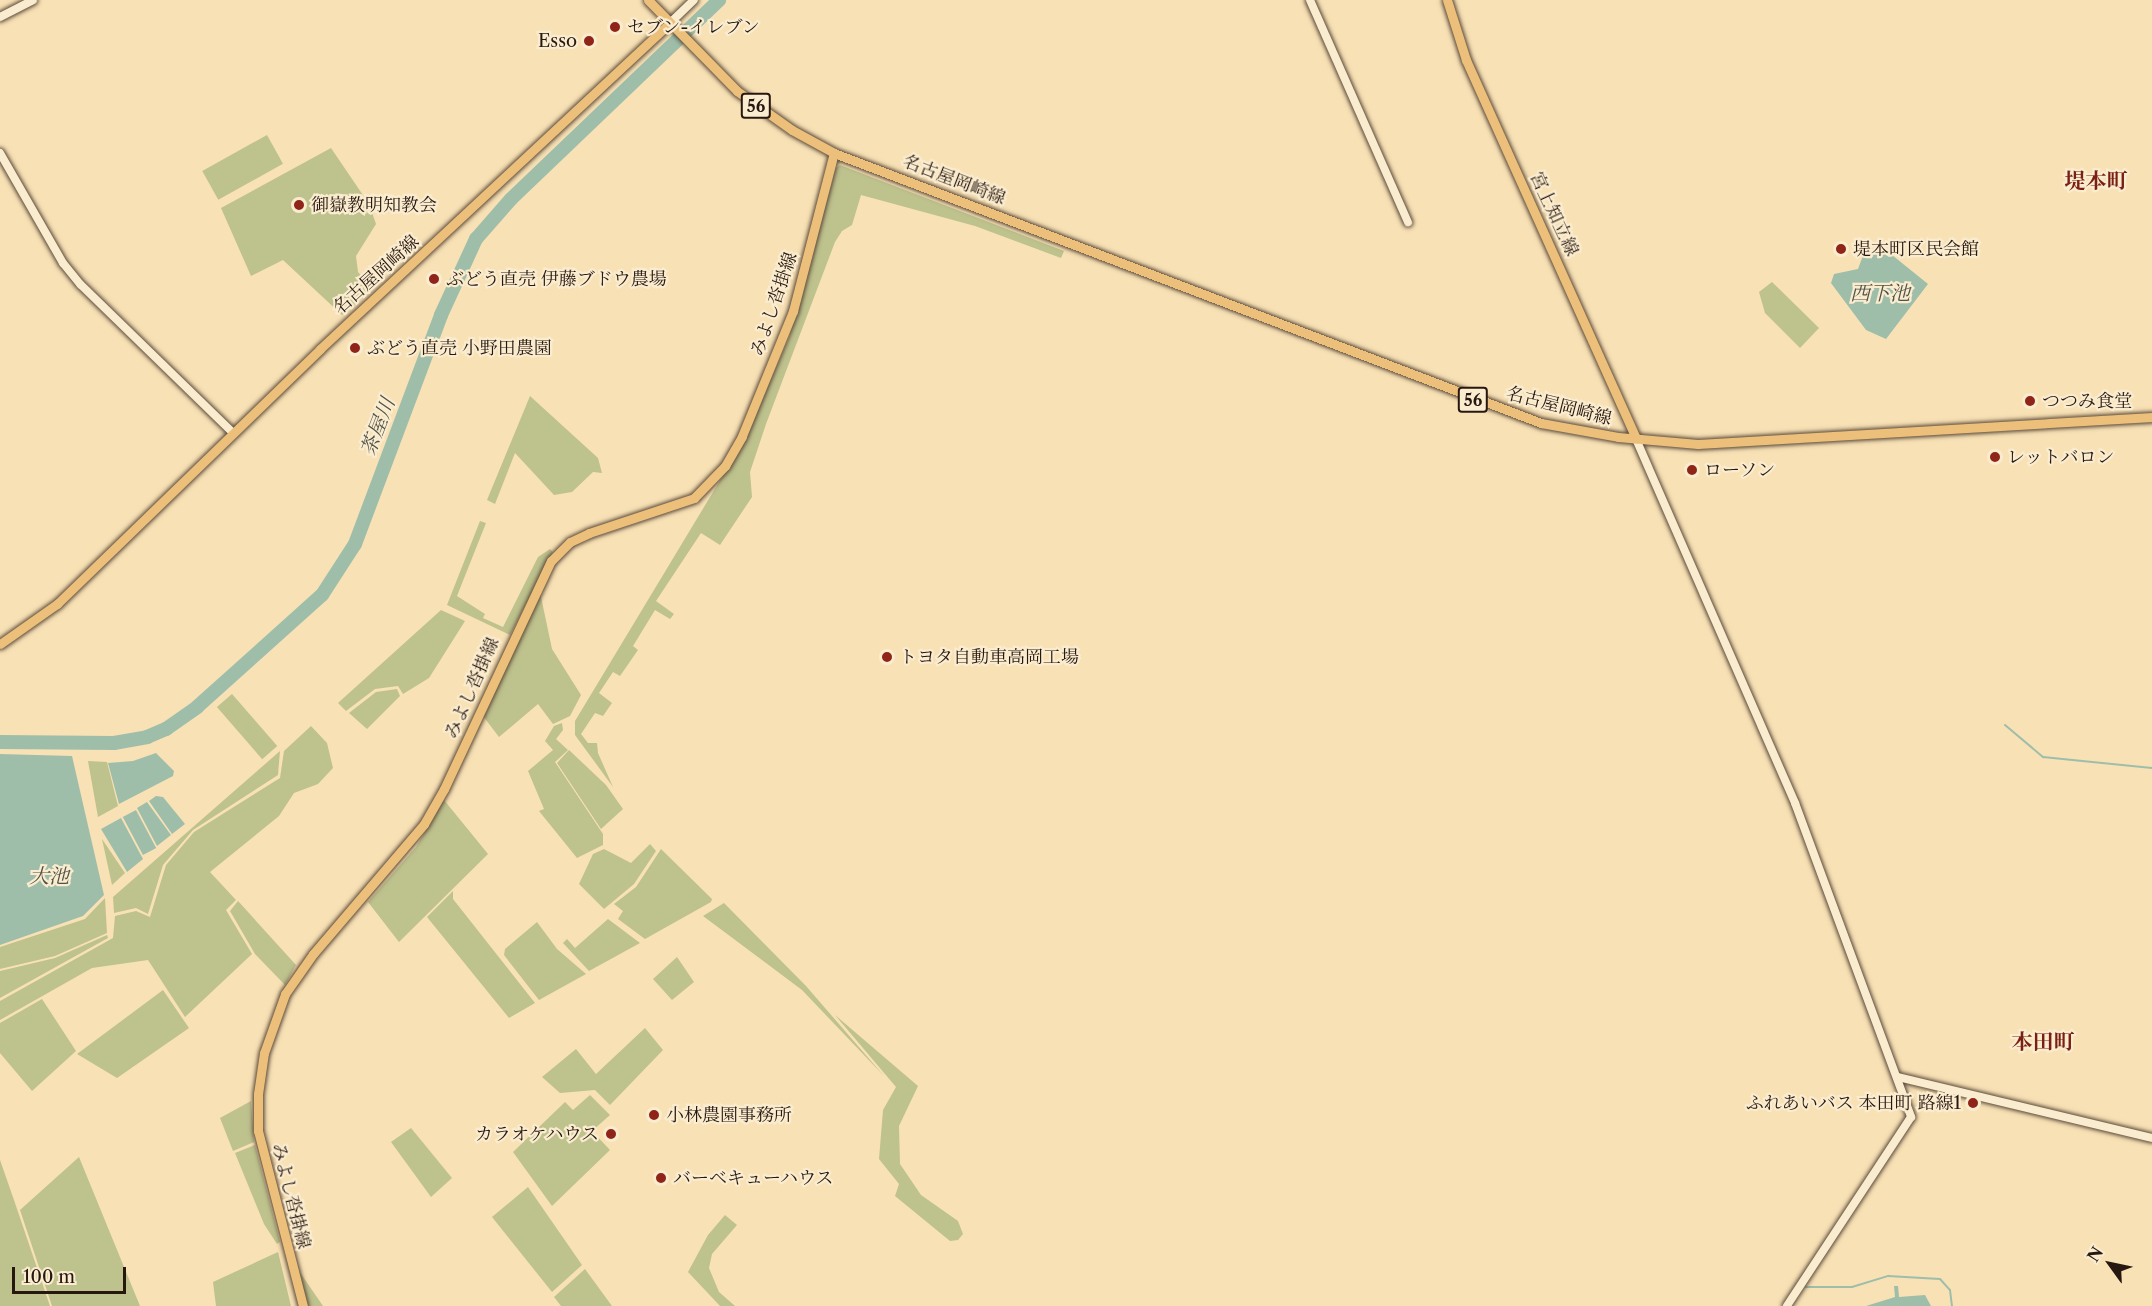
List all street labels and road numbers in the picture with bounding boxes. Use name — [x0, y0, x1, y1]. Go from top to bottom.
road number: 56 — [740, 93, 772, 119]
street label: 名古屋岡崎線 — [900, 151, 1008, 209]
street label: 宮上知立線 — [1525, 169, 1583, 259]
street label: 名古屋岡崎線 — [329, 231, 423, 319]
street label: みよし沓掛線 — [746, 249, 802, 359]
street label: 名古屋岡崎線 — [1504, 382, 1614, 430]
road number: 56 — [1456, 387, 1490, 413]
street label: みよし沓掛線 — [440, 634, 504, 742]
street label: みよし沓掛線 — [267, 1141, 315, 1251]

